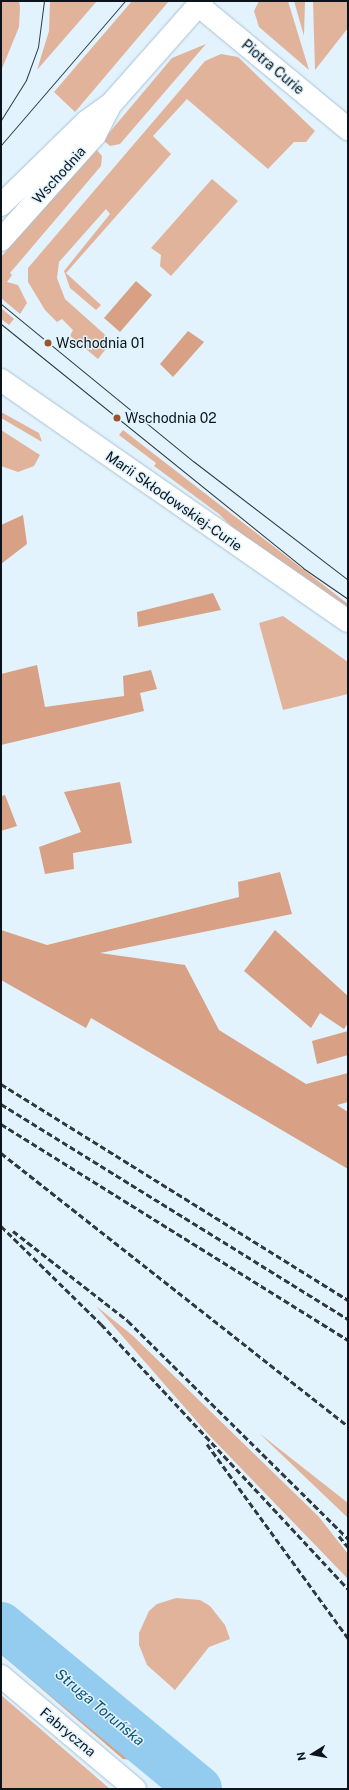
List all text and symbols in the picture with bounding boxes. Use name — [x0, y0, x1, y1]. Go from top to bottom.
street label: Piotra Curie — [238, 36, 308, 98]
street label: Wschodnia — [29, 143, 89, 207]
place label: Wschodnia 01 — [56, 335, 145, 351]
marker: Wschodnia 01 — [43, 338, 53, 348]
place label: Wschodnia 02 — [125, 410, 217, 426]
marker: Wschodnia 02 — [112, 413, 122, 423]
street label: Marii Skłodowskiej-Curie — [103, 447, 245, 555]
water label: Struga Toruńska — [52, 1664, 148, 1750]
street label: Fabryczna — [37, 1704, 99, 1760]
north arrow — [293, 1734, 333, 1774]
text: N — [295, 1751, 308, 1762]

